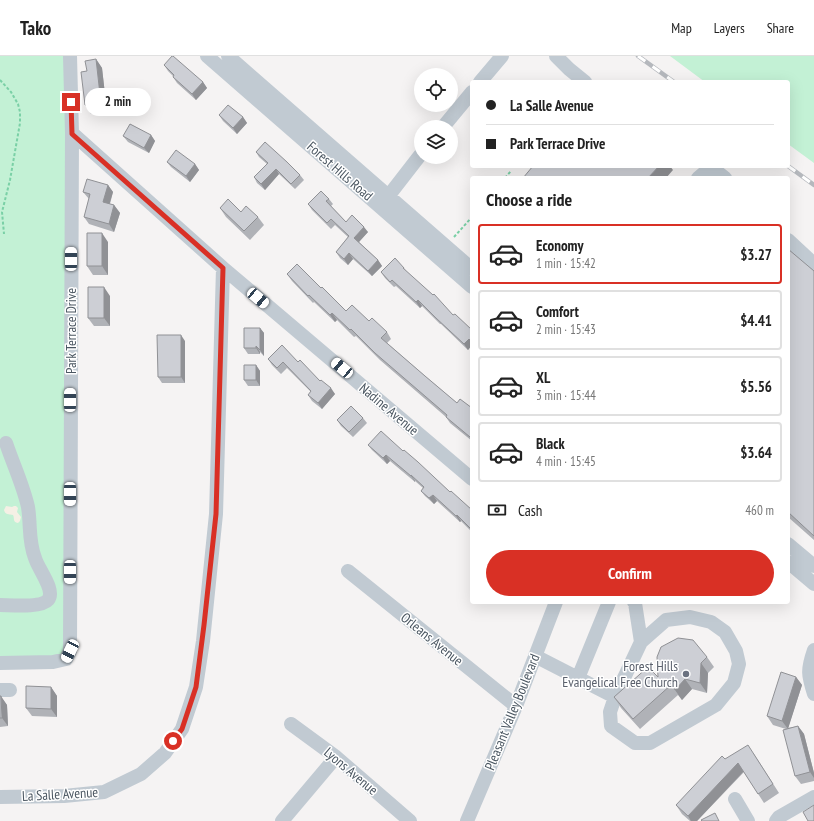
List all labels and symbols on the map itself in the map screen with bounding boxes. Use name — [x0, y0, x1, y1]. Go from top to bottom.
callout: 2 min — [85, 88, 151, 116]
route end — [62, 93, 80, 111]
street label: Forest Hills Road — [303, 137, 377, 205]
car — [65, 247, 77, 271]
car — [245, 286, 271, 310]
street label: Park Terrace Drive — [62, 288, 80, 374]
car — [329, 356, 355, 380]
street label: Nadine Avenue — [356, 379, 423, 439]
car — [64, 388, 76, 412]
car — [64, 482, 76, 506]
car — [64, 560, 76, 584]
street label: Orleans Avenue — [397, 608, 467, 670]
car — [59, 638, 81, 664]
street label: Pleasant Valley Boulevard — [480, 651, 544, 773]
place label: Forest Hills Evangelical Free Church — [562, 657, 678, 691]
marker: Forest Hills Evangelical Free Church — [681, 669, 691, 679]
route start — [164, 732, 182, 750]
street label: Lyons Avenue — [320, 743, 382, 799]
street label: La Salle Avenue — [22, 783, 99, 805]

